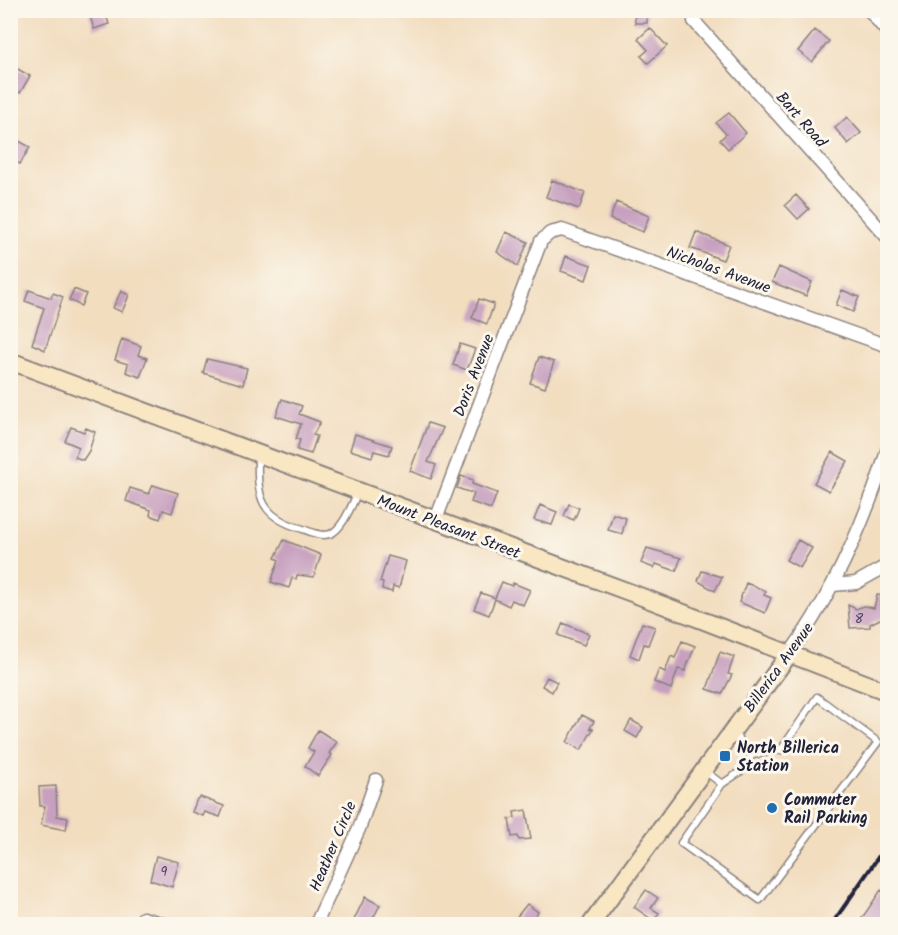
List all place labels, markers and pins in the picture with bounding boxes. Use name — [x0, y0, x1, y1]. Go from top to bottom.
place label: North Billerica Station — [737, 736, 839, 779]
marker: North Billerica Station — [718, 749, 732, 763]
place label: Commuter Rail Parking — [784, 788, 868, 831]
marker: Commuter Rail Parking — [765, 801, 779, 815]

